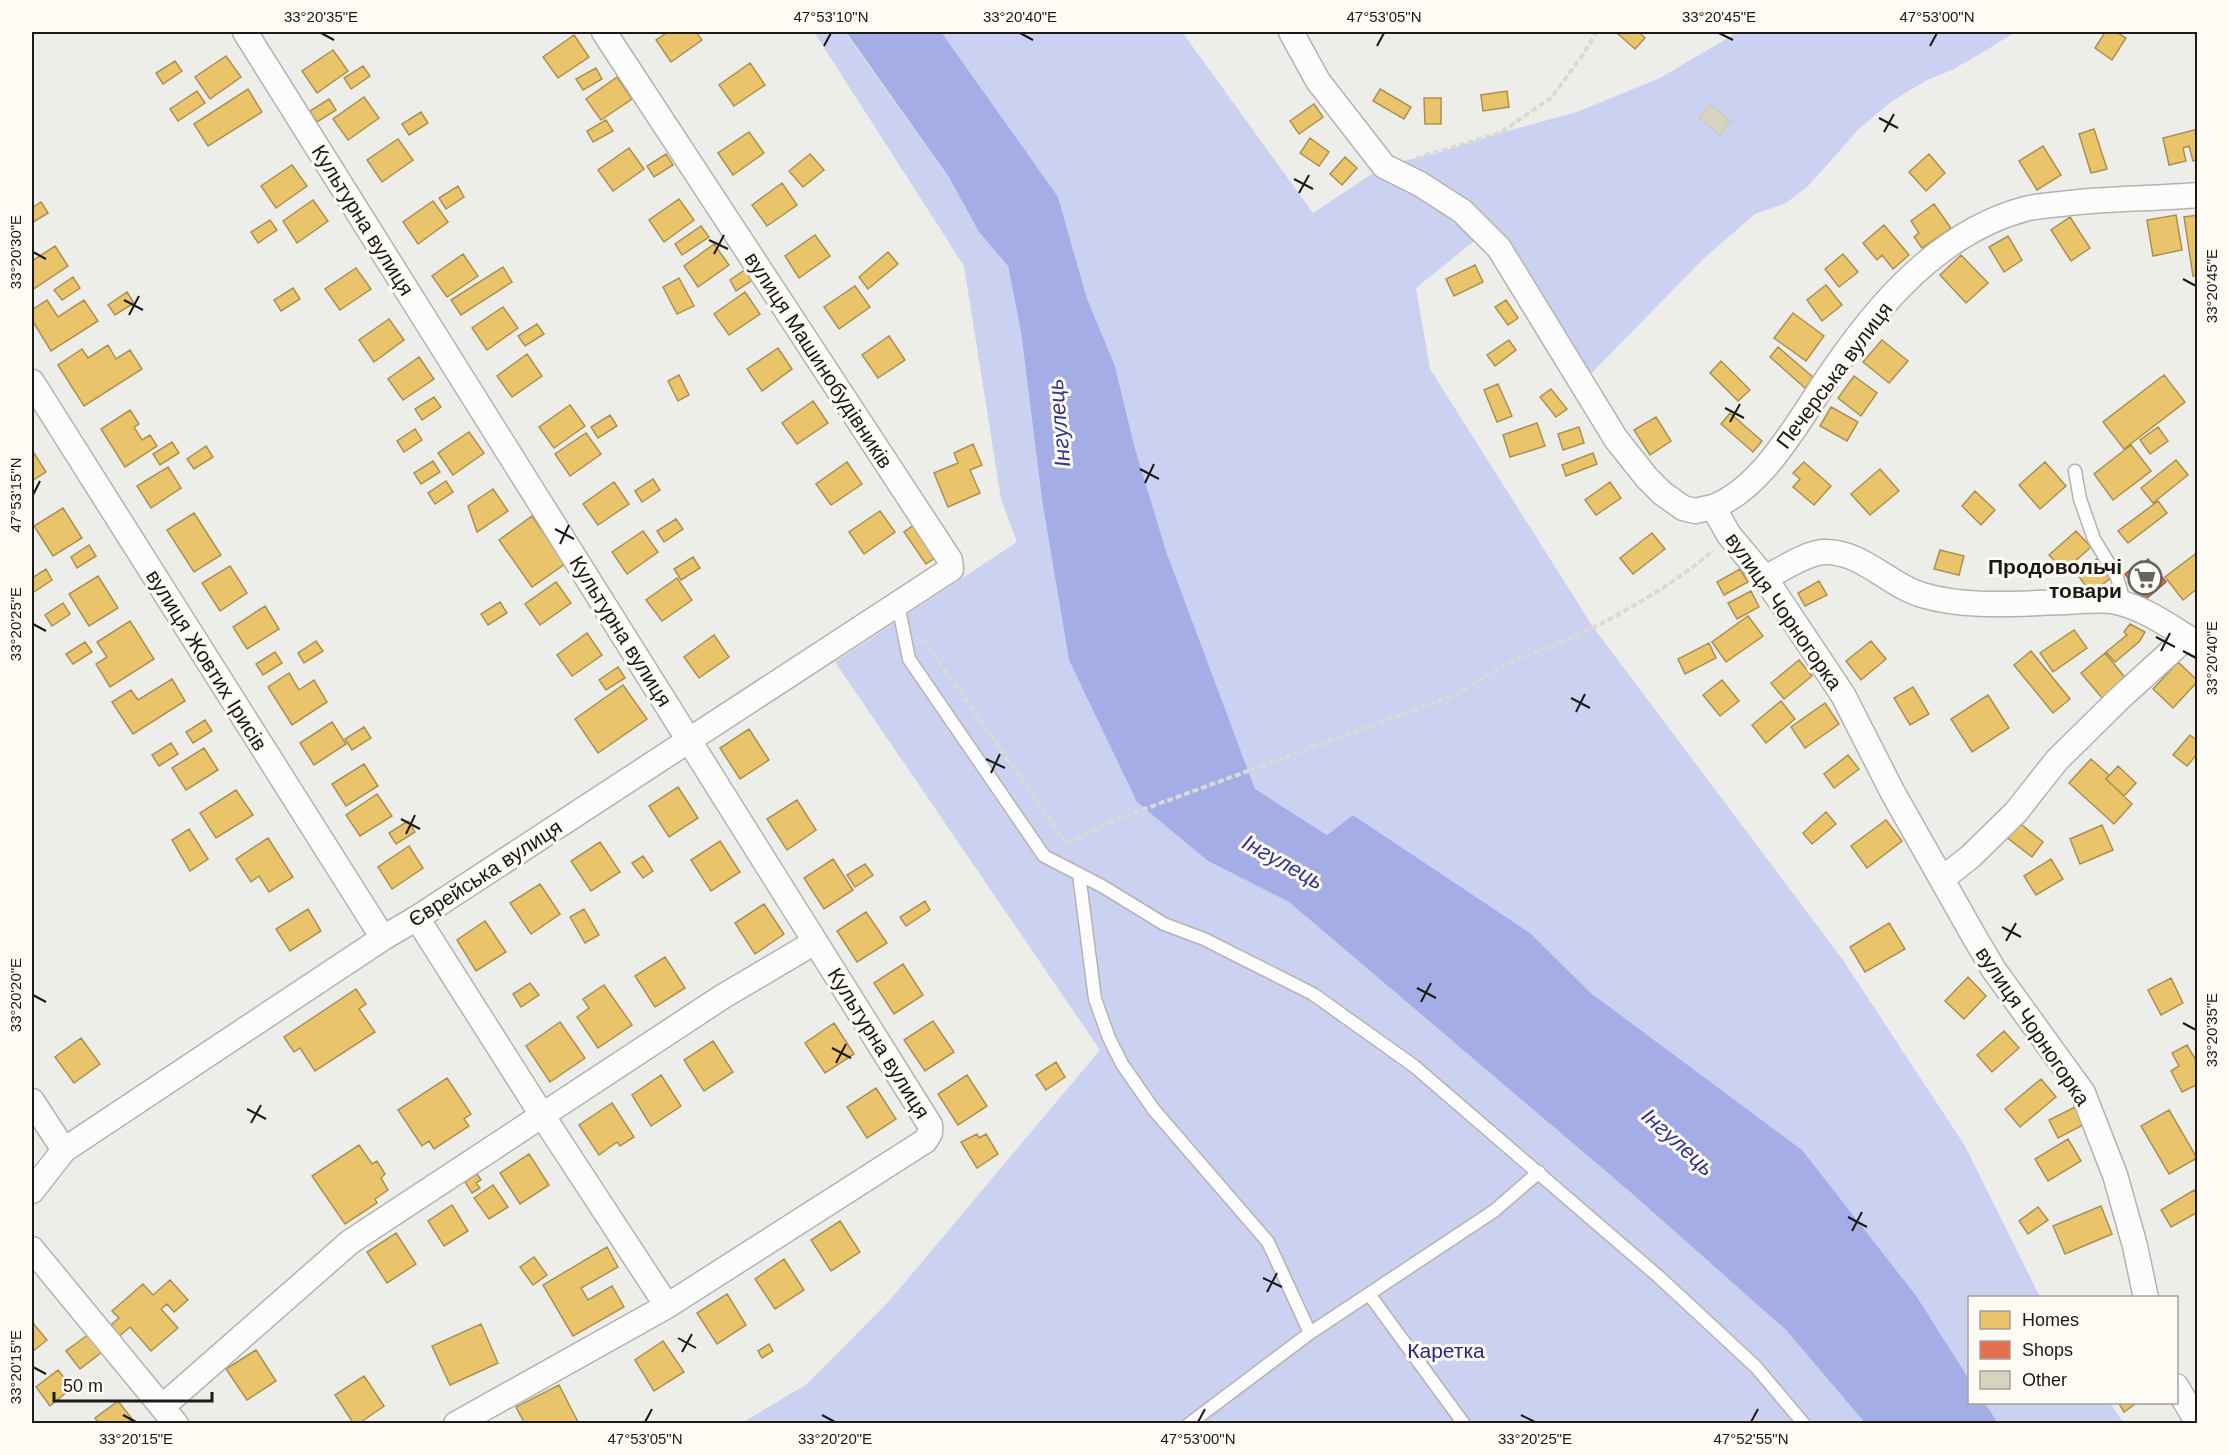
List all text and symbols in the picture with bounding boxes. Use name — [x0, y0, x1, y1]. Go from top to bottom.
text: 33°20'35"E — [284, 8, 358, 25]
text: 47°53'10"N — [793, 8, 869, 25]
text: 33°20'40"E — [983, 8, 1057, 25]
text: 47°53'05"N — [1346, 8, 1422, 25]
text: 33°20'45"E — [1682, 8, 1756, 25]
text: 47°53'00"N — [1899, 8, 1975, 25]
street label: Культурна вулиця — [307, 141, 419, 299]
text: 33°20'30"E — [7, 215, 24, 289]
street label: вулиця Машинобудівників — [740, 248, 898, 472]
text: 33°20'45"E — [2203, 249, 2220, 323]
street label: Печерська вулиця — [1772, 297, 1896, 453]
water label: Інгулець — [1043, 378, 1075, 468]
text: 47°53'15"N — [7, 457, 24, 533]
street label: вулиця Чорногорка — [1721, 528, 1847, 694]
street label: Культурна вулиця — [565, 552, 677, 710]
place label: Продовольчі товари — [1988, 555, 2122, 602]
supermarket icon: Продовольчі товари — [2127, 560, 2163, 596]
street label: вулиця Жовтих Ірисів — [142, 565, 272, 755]
text: 33°20'25"E — [7, 587, 24, 661]
text: 33°20'40"E — [2203, 621, 2220, 695]
street label: Єврейська вулиця — [404, 815, 566, 931]
water label: Інгулець — [1238, 830, 1328, 894]
street label: вулиця Чорногорка — [1971, 942, 2095, 1110]
text: 33°20'20"E — [7, 958, 24, 1032]
street label: Культурна вулиця — [823, 964, 935, 1122]
text: 33°20'35"E — [2203, 993, 2220, 1067]
water label: Інгулець — [1637, 1103, 1719, 1181]
legend — [1968, 1296, 2178, 1404]
text: Homes — [2022, 1310, 2079, 1330]
text: 33°20'15"E — [7, 1330, 24, 1404]
park label: Каретка — [1407, 1339, 1485, 1362]
text: Shops — [2022, 1340, 2073, 1360]
scale bar — [54, 1365, 212, 1403]
text: Other — [2022, 1370, 2067, 1390]
text: 50 m — [63, 1376, 103, 1396]
text: 33°20'15"E — [99, 1430, 173, 1447]
text: 47°53'05"N — [607, 1430, 683, 1447]
text: 33°20'20"E — [798, 1430, 872, 1447]
text: 47°53'00"N — [1160, 1430, 1236, 1447]
text: 33°20'25"E — [1498, 1430, 1572, 1447]
text: 47°52'55"N — [1713, 1430, 1789, 1447]

